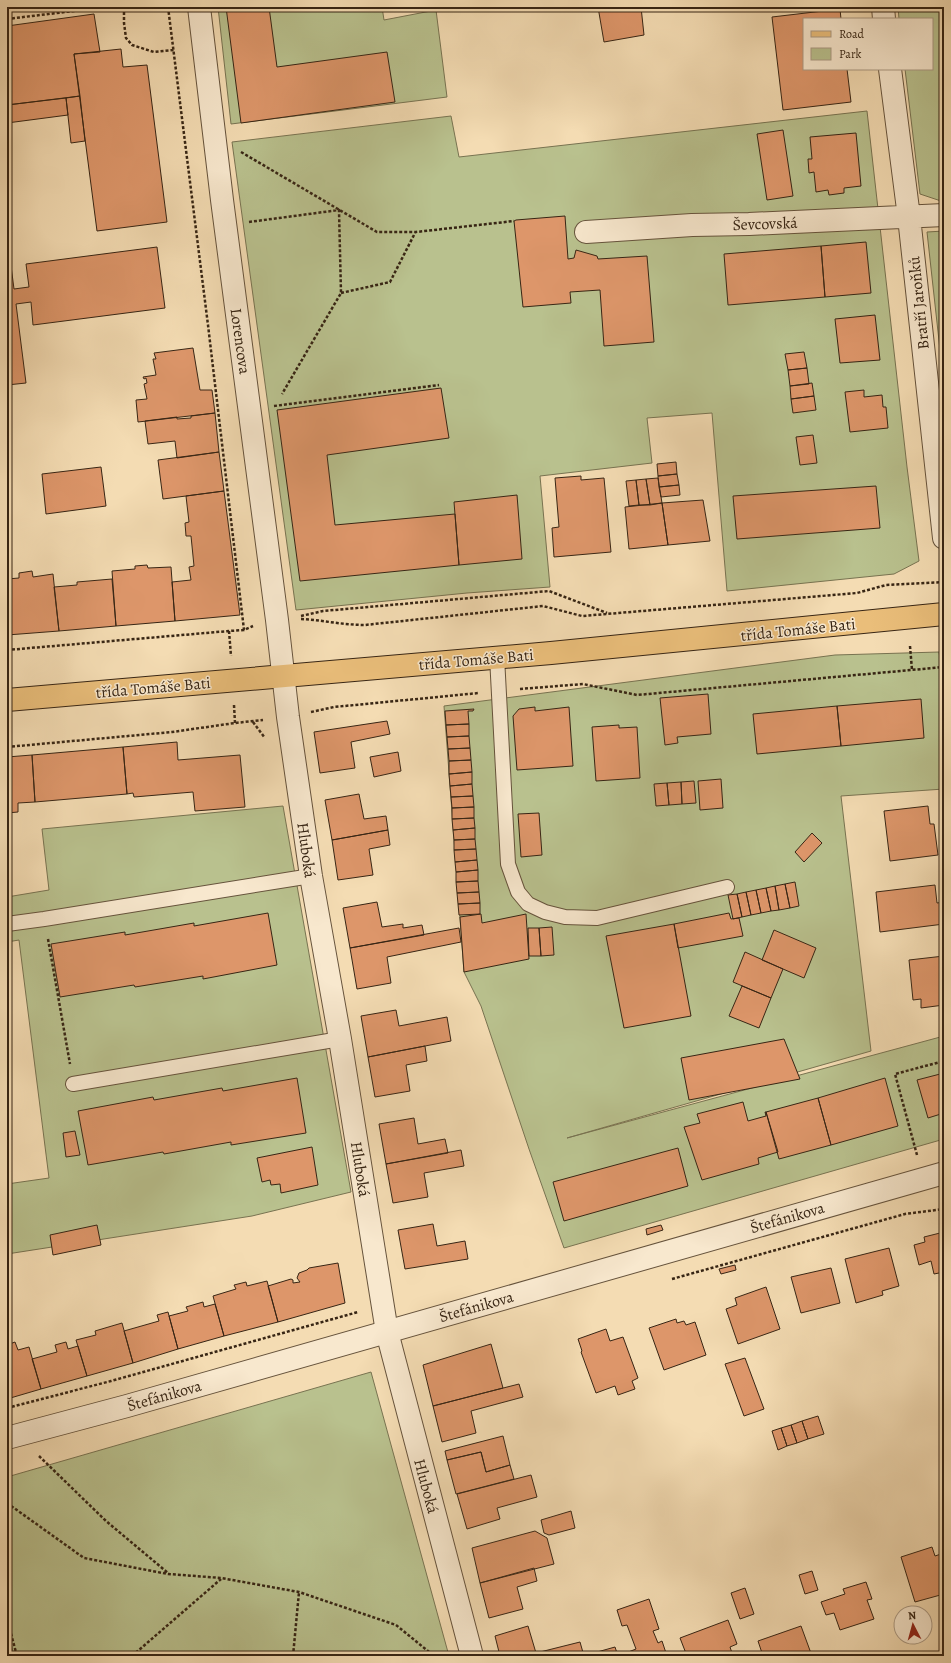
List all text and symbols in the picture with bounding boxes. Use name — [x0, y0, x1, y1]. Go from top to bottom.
legend — [803, 18, 933, 70]
text: Road — [839, 26, 865, 42]
text: Park — [839, 46, 862, 62]
street label: Ševcovská — [732, 212, 798, 236]
street label: Bratří Jaroňků — [903, 255, 935, 351]
street label: Lorencova — [224, 307, 256, 376]
street label: třída Tomáše Bati — [740, 613, 857, 647]
street label: třída Tomáše Bati — [418, 644, 534, 676]
street label: třída Tomáše Bati — [95, 672, 211, 704]
street label: Hluboká — [291, 821, 321, 880]
street label: Hluboká — [345, 1140, 375, 1199]
street label: Štefánikova — [747, 1197, 828, 1239]
street label: Štefánikova — [436, 1286, 517, 1328]
street label: Štefánikova — [124, 1375, 205, 1417]
street label: Hluboká — [408, 1456, 444, 1517]
north arrow — [893, 1605, 933, 1645]
text: N — [907, 1608, 917, 1623]

